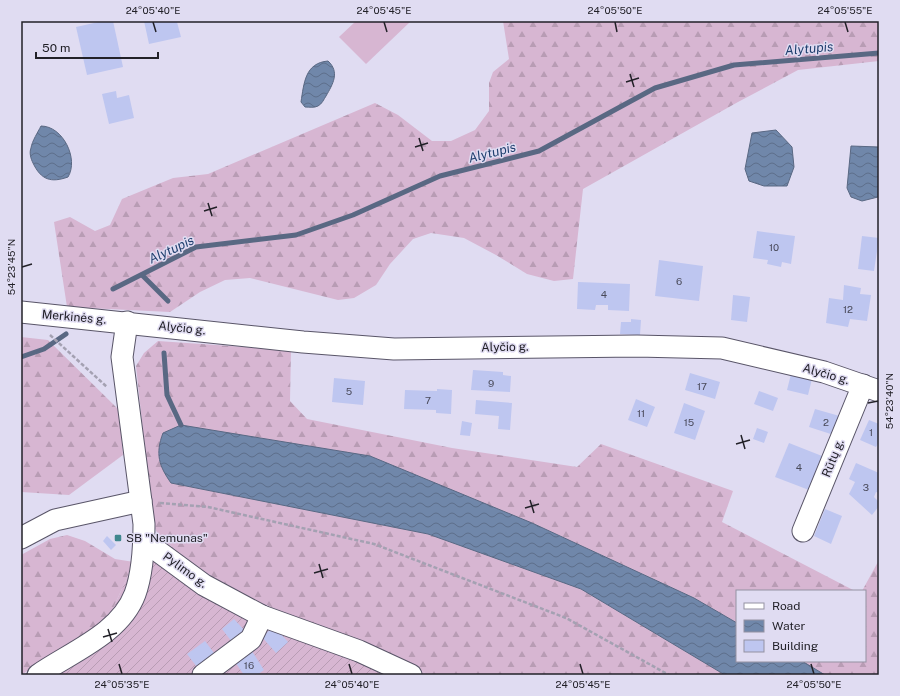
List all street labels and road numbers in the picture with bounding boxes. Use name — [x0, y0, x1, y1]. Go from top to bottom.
street label: Merkinės g. — [41, 307, 107, 327]
street label: Alyčio g. — [158, 319, 206, 337]
street label: Alyčio g. — [481, 340, 529, 354]
street label: Alyčio g. — [801, 361, 851, 387]
street label: Rūtų g. — [819, 437, 847, 479]
street label: Pylimo g. — [160, 549, 210, 591]

